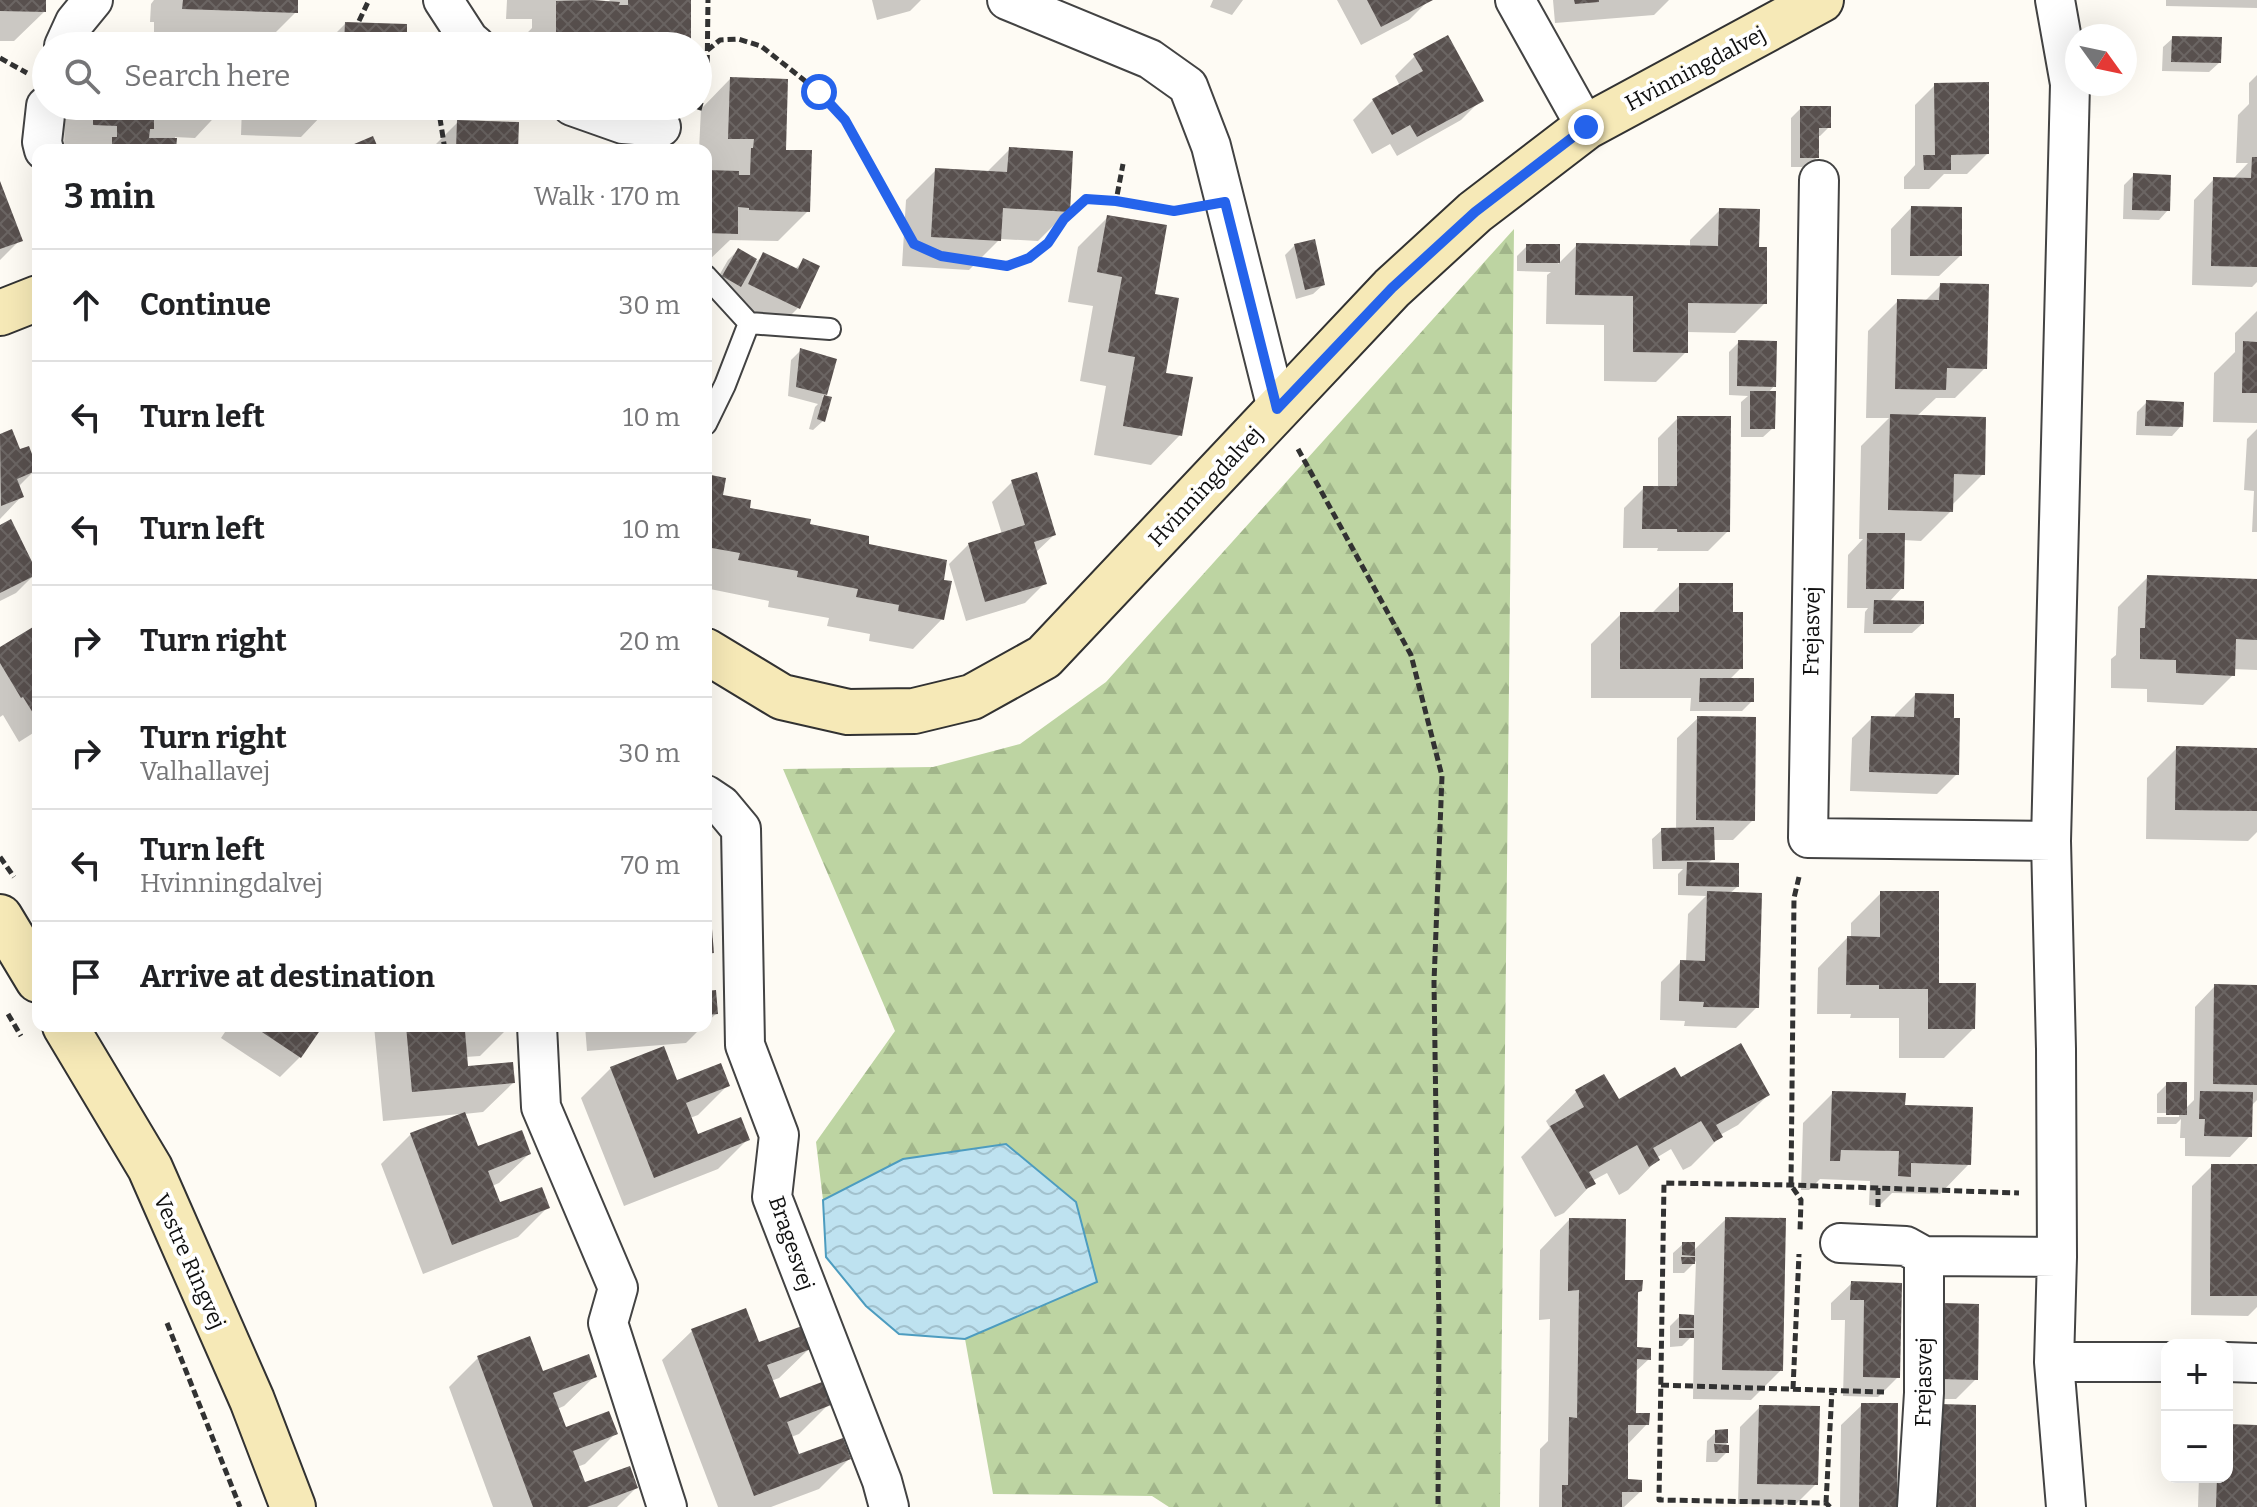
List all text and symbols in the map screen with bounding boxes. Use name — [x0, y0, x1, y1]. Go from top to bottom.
street label: Hvinningdalvej — [1621, 20, 1770, 117]
north arrow — [2065, 24, 2137, 96]
search box — [32, 32, 712, 120]
icon: search — [60, 54, 104, 98]
text: Search here — [124, 58, 291, 94]
route start — [801, 74, 837, 110]
route end — [1568, 109, 1604, 145]
text: 3 min — [64, 176, 155, 217]
text: Walk · 170 m — [534, 181, 680, 212]
icon: ahead — [64, 283, 108, 327]
text: Continue — [140, 287, 271, 323]
text: 30 m — [619, 290, 680, 321]
icon: left — [64, 395, 108, 439]
text: Turn left — [140, 399, 265, 435]
text: 10 m — [623, 402, 680, 433]
street label: Hvinningdalvej — [1143, 420, 1268, 552]
icon: left — [64, 507, 108, 551]
text: Turn left — [140, 511, 265, 547]
text: 10 m — [623, 514, 680, 545]
street label: Frejasvej — [1797, 586, 1826, 676]
icon: right — [64, 619, 108, 663]
text: Turn right — [140, 623, 287, 659]
text: 20 m — [619, 626, 680, 657]
text: Turn right — [140, 720, 287, 756]
icon: right — [64, 731, 108, 775]
text: 30 m — [619, 738, 680, 769]
text: Valhallavej — [140, 756, 270, 787]
text: Turn left — [140, 832, 265, 868]
icon: left — [64, 843, 108, 887]
text: 70 m — [621, 850, 680, 881]
text: Hvinningdalvej — [140, 868, 323, 899]
icon: arrive — [64, 955, 108, 999]
text: Arrive at destination — [140, 959, 435, 995]
street label: Vestre Ringvej — [148, 1189, 231, 1333]
street label: Bragesvej — [763, 1193, 820, 1294]
street label: Frejasvej — [1909, 1337, 1938, 1427]
map controls — [2161, 1339, 2233, 1483]
button: + — [2161, 1339, 2233, 1411]
button: − — [2161, 1411, 2233, 1483]

